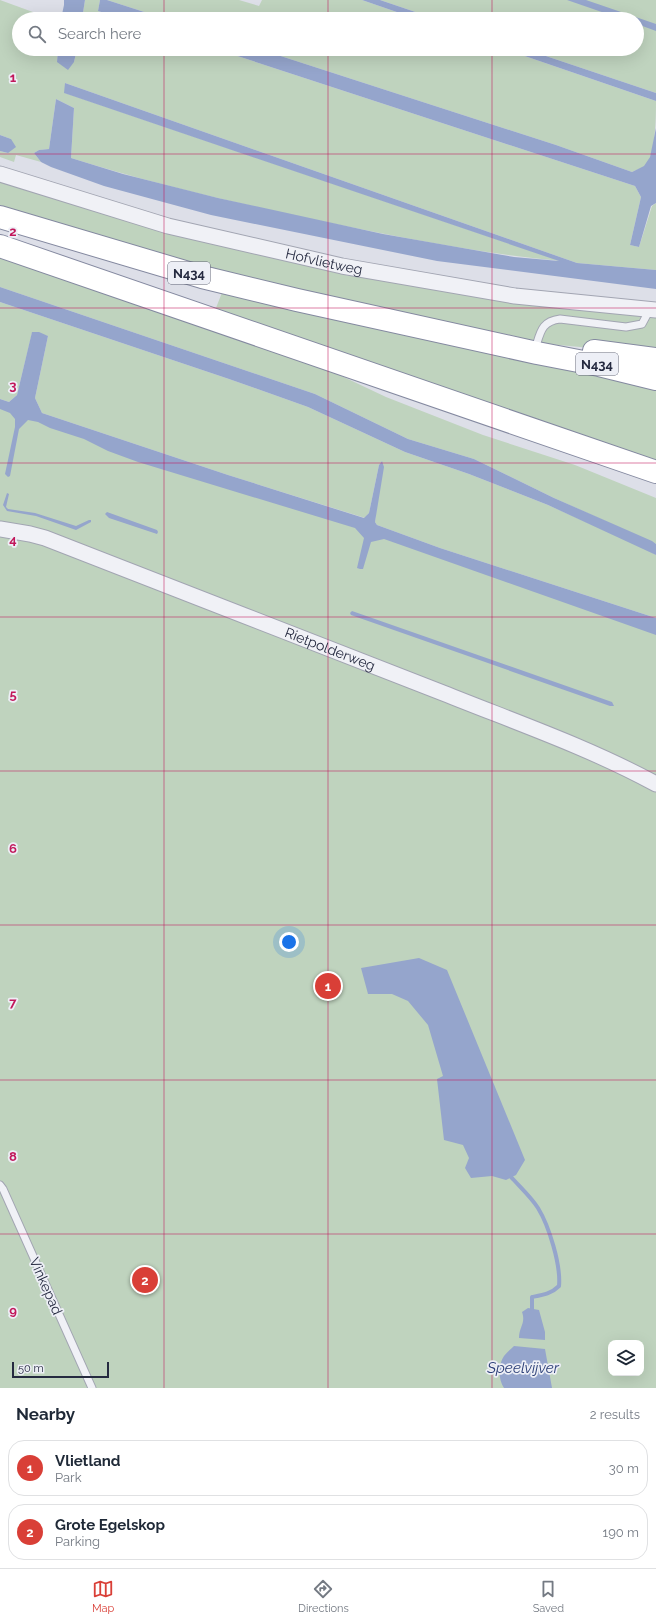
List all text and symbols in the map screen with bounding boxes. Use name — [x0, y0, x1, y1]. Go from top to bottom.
search box — [12, 12, 644, 56]
icon: search — [26, 23, 48, 45]
text: Search here — [58, 25, 141, 43]
text: 1 — [10, 70, 17, 85]
text: 2 — [9, 224, 17, 239]
street label: Hofvlietweg — [284, 245, 364, 277]
road number: N434 — [168, 262, 210, 284]
road number: N434 — [576, 353, 618, 375]
text: 3 — [9, 378, 17, 393]
text: 4 — [9, 532, 17, 547]
street label: Rietpolderweg — [283, 624, 378, 674]
text: 5 — [9, 687, 17, 702]
text: 6 — [9, 841, 17, 856]
your location — [279, 932, 299, 952]
pin: 1 — [315, 971, 341, 1001]
text: 7 — [9, 995, 17, 1010]
text: 8 — [9, 1149, 17, 1164]
street label: Vinkepad — [26, 1255, 66, 1317]
pin: 2 — [132, 1265, 158, 1295]
text: 9 — [9, 1303, 17, 1318]
map controls — [608, 1340, 644, 1376]
button: layers — [608, 1340, 644, 1376]
water label: Speelvijver — [486, 1359, 560, 1377]
scale bar — [12, 1360, 109, 1379]
text: 50 m — [18, 1362, 44, 1375]
text: Nearby — [16, 1404, 75, 1424]
text: 2 results — [590, 1407, 640, 1422]
text: Vlietland — [55, 1452, 120, 1470]
text: 1 — [27, 1461, 33, 1476]
text: 30 m — [609, 1461, 639, 1476]
text: Park — [55, 1470, 82, 1485]
text: Grote Egelskop — [55, 1516, 165, 1534]
text: 2 — [26, 1525, 34, 1540]
text: 190 m — [603, 1525, 639, 1540]
text: Parking — [55, 1534, 100, 1549]
tab: Map — [92, 1578, 114, 1615]
tab: Directions — [298, 1578, 349, 1615]
tab: Saved — [533, 1578, 564, 1615]

